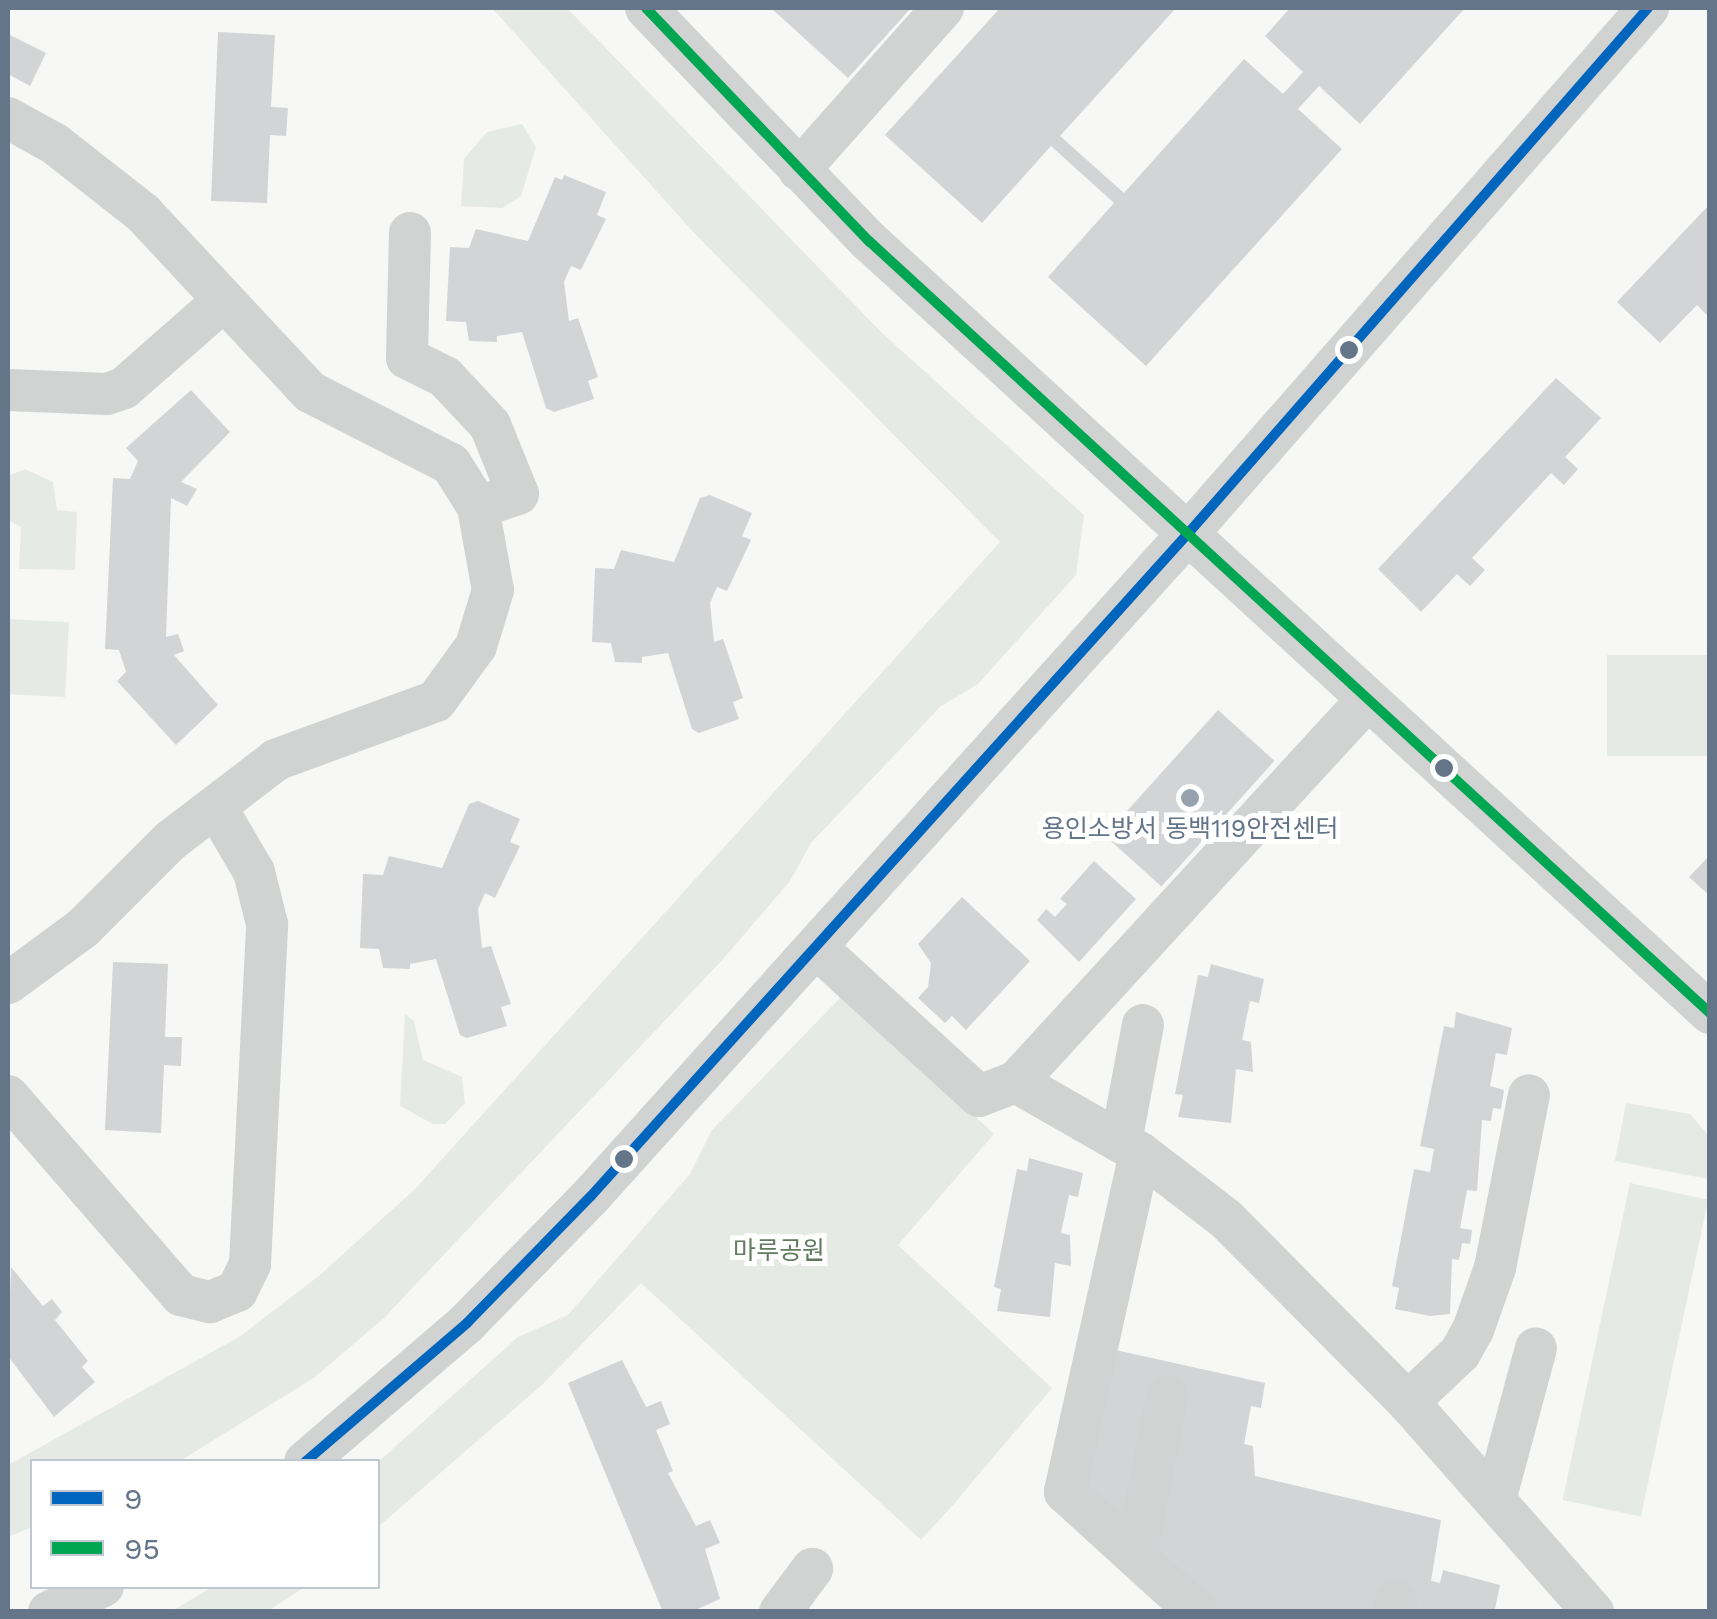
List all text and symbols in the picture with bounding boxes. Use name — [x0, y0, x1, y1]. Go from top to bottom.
unlabelled marker — [1339, 340, 1359, 360]
unlabelled marker — [1434, 758, 1454, 778]
marker: 용인소방서 동백119안전센터 — [1179, 787, 1201, 809]
place label: 용인소방서 동백119안전센터 — [1042, 814, 1338, 844]
unlabelled marker — [614, 1149, 634, 1169]
park label: 마루공원 — [733, 1236, 825, 1266]
legend — [30, 1459, 380, 1589]
text: 9 — [124, 1481, 143, 1516]
text: 95 — [124, 1531, 160, 1566]

